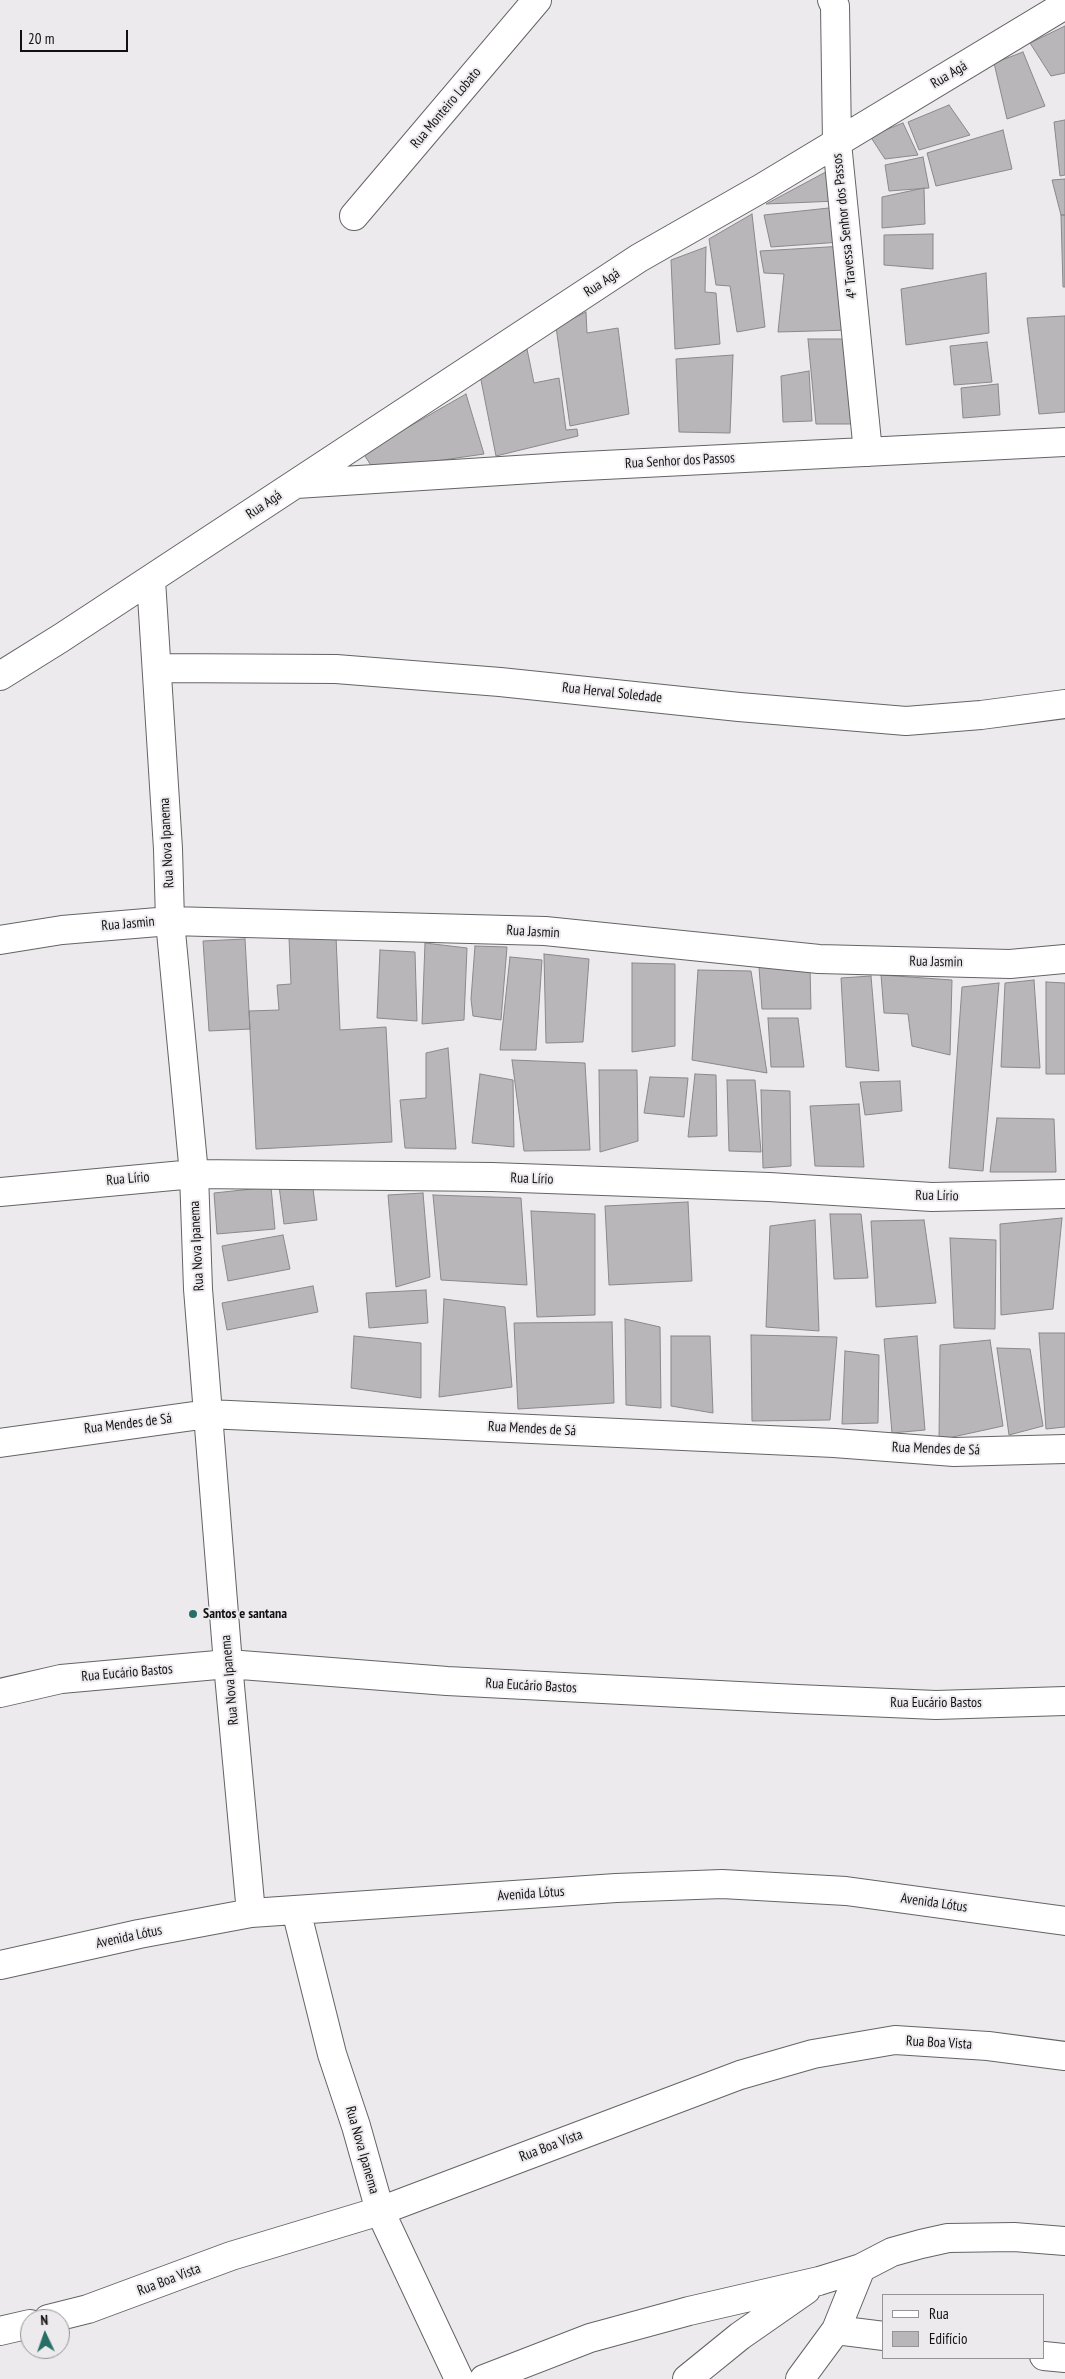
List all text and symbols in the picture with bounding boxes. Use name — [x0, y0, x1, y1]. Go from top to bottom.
scale bar — [22, 20, 130, 52]
text: 20 m — [28, 29, 54, 48]
street label: Rua Agá — [928, 58, 970, 92]
street label: Rua Monteiro Lobato — [407, 64, 485, 152]
street label: 4ª Travessa Senhor dos Passos — [829, 153, 861, 299]
street label: Rua Agá — [581, 265, 623, 301]
street label: Rua Senhor dos Passos — [625, 450, 735, 472]
street label: Rua Agá — [243, 487, 285, 523]
street label: Rua Herval Soledade — [561, 679, 663, 707]
street label: Rua Nova Ipanema — [156, 797, 178, 889]
street label: Rua Jasmin — [101, 913, 155, 935]
street label: Rua Jasmin — [506, 922, 560, 942]
street label: Rua Jasmin — [909, 953, 963, 971]
street label: Rua Lírio — [106, 1169, 150, 1189]
street label: Rua Lírio — [510, 1170, 554, 1188]
street label: Rua Lírio — [915, 1187, 959, 1205]
street label: Rua Nova Ipanema — [186, 1200, 208, 1292]
street label: Rua Mendes de Sá — [83, 1410, 173, 1438]
street label: Rua Mendes de Sá — [488, 1418, 576, 1440]
street label: Rua Mendes de Sá — [892, 1439, 980, 1459]
place label: Santos e santana — [203, 1606, 287, 1622]
marker: Santos e santana — [187, 1608, 199, 1620]
street label: Rua Nova Ipanema — [218, 1634, 242, 1726]
street label: Rua Eucário Bastos — [81, 1661, 173, 1685]
street label: Rua Eucário Bastos — [485, 1675, 577, 1697]
street label: Rua Eucário Bastos — [890, 1695, 982, 1711]
street label: Avenida Lótus — [497, 1883, 565, 1905]
street label: Avenida Lótus — [900, 1890, 968, 1916]
street label: Avenida Lótus — [94, 1922, 164, 1952]
street label: Rua Boa Vista — [905, 2033, 973, 2053]
street label: Rua Nova Ipanema — [341, 2104, 383, 2196]
street label: Rua Boa Vista — [517, 2126, 585, 2166]
street label: Rua Boa Vista — [135, 2260, 203, 2300]
legend — [882, 2294, 1045, 2359]
text: Rua — [929, 2304, 949, 2323]
north arrow — [20, 2309, 70, 2359]
text: N — [40, 2311, 49, 2329]
text: Edifício — [929, 2329, 967, 2348]

